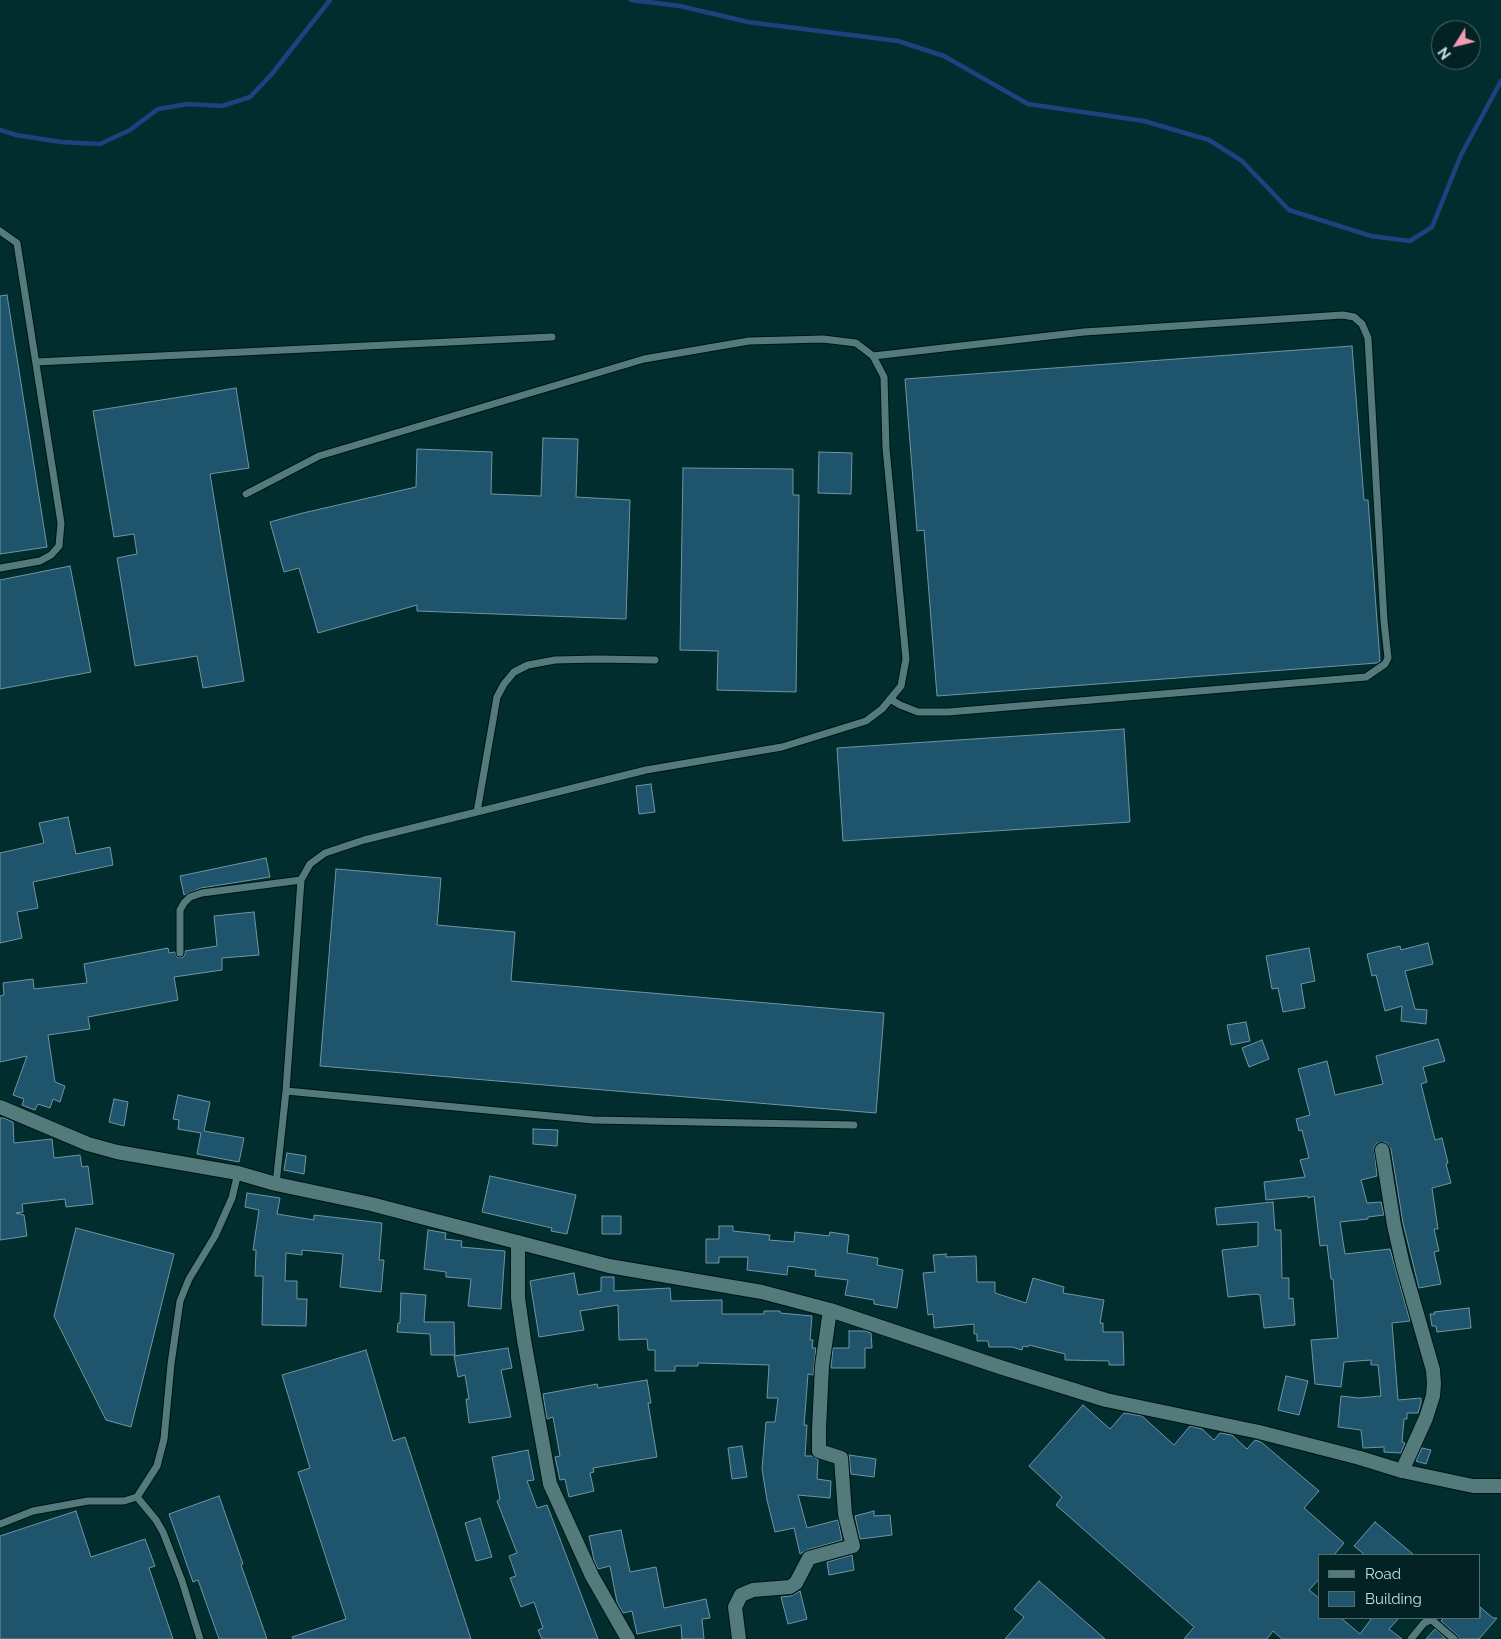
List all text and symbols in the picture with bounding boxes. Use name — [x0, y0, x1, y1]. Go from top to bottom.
north arrow — [1431, 20, 1481, 70]
text: N — [1435, 44, 1454, 62]
legend — [1318, 1554, 1481, 1619]
text: Road — [1365, 1565, 1401, 1583]
text: Building — [1365, 1590, 1422, 1608]

